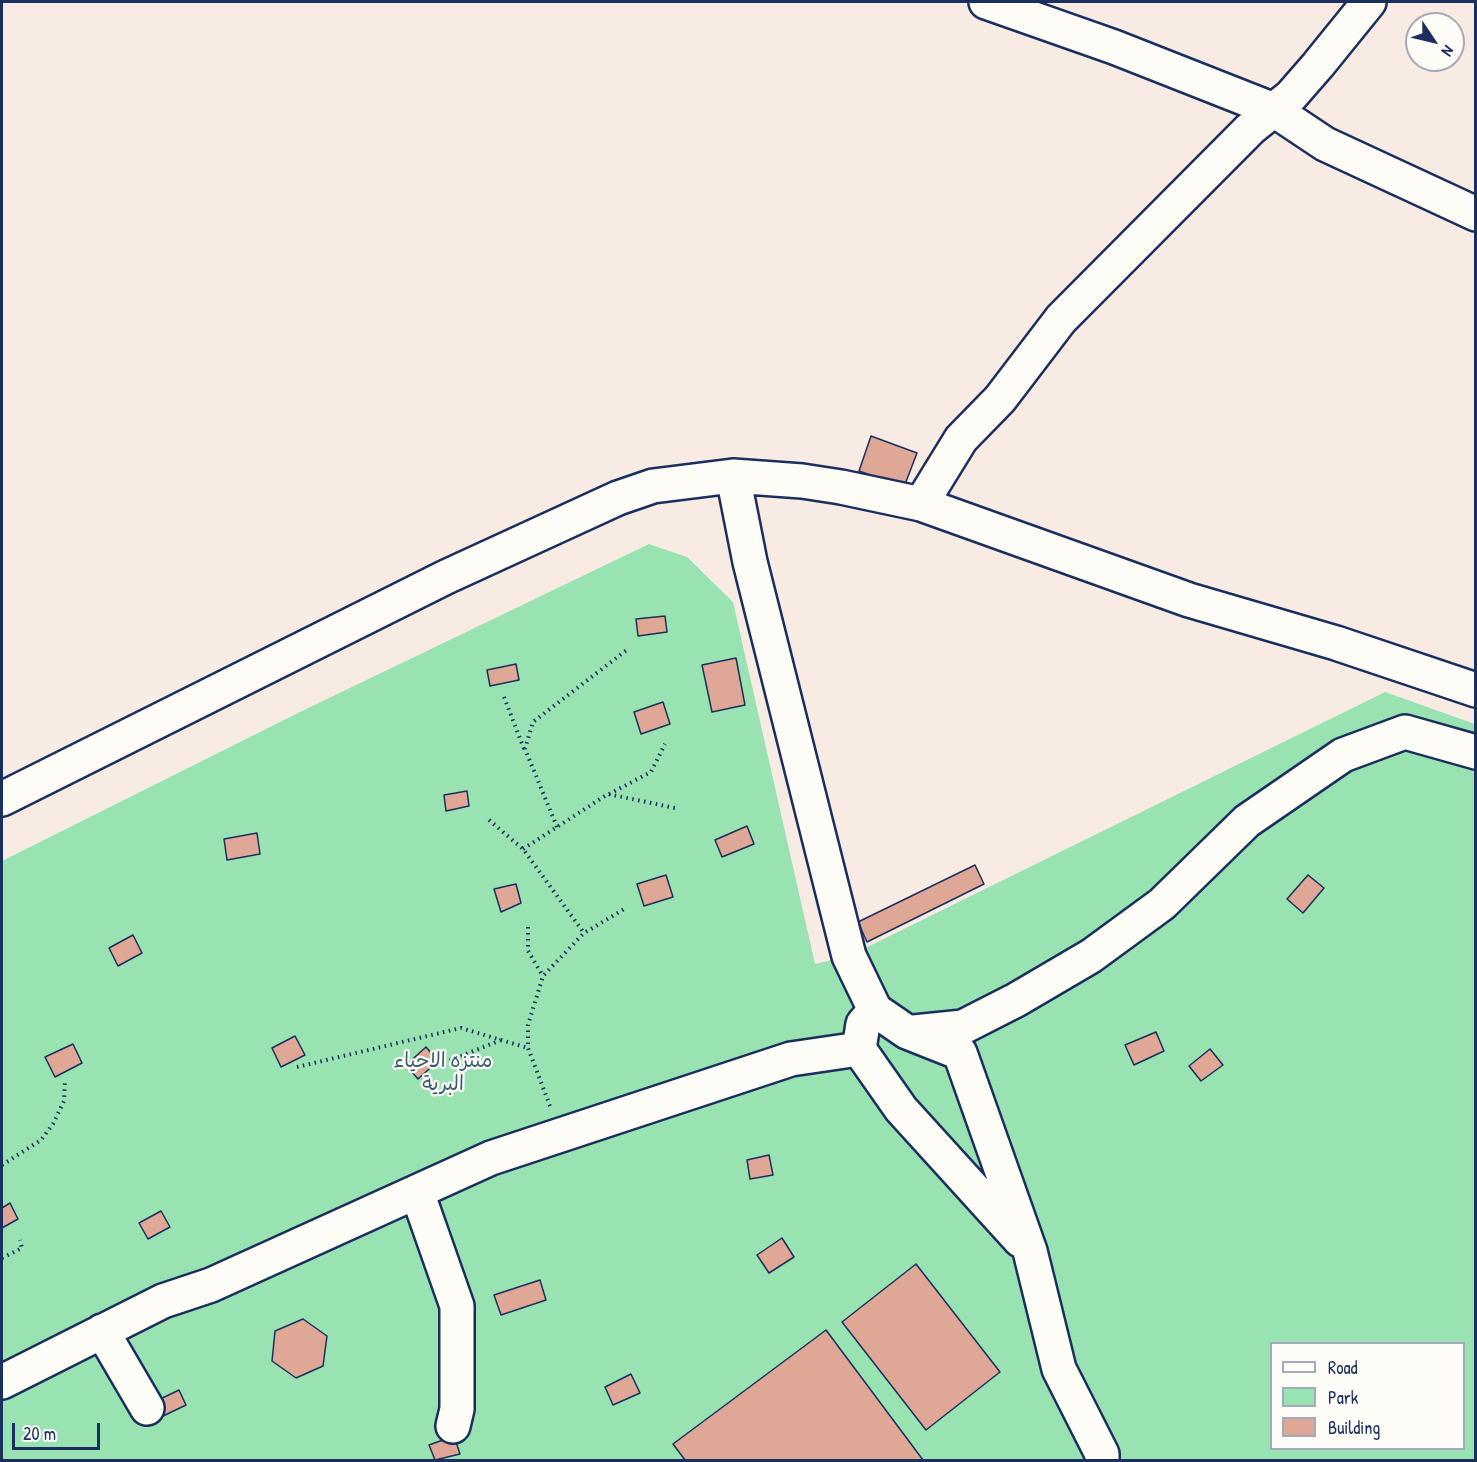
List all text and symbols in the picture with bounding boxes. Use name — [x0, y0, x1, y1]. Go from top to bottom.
north arrow — [1405, 12, 1465, 72]
text: N — [1437, 41, 1460, 61]
park label: منتزه الاحياء البرية — [394, 1050, 492, 1097]
legend — [1270, 1342, 1465, 1450]
text: Road — [1328, 1355, 1358, 1380]
text: Park — [1328, 1385, 1358, 1410]
scale bar — [15, 1411, 104, 1449]
text: Building — [1328, 1415, 1380, 1440]
text: 20 m — [23, 1421, 56, 1446]

